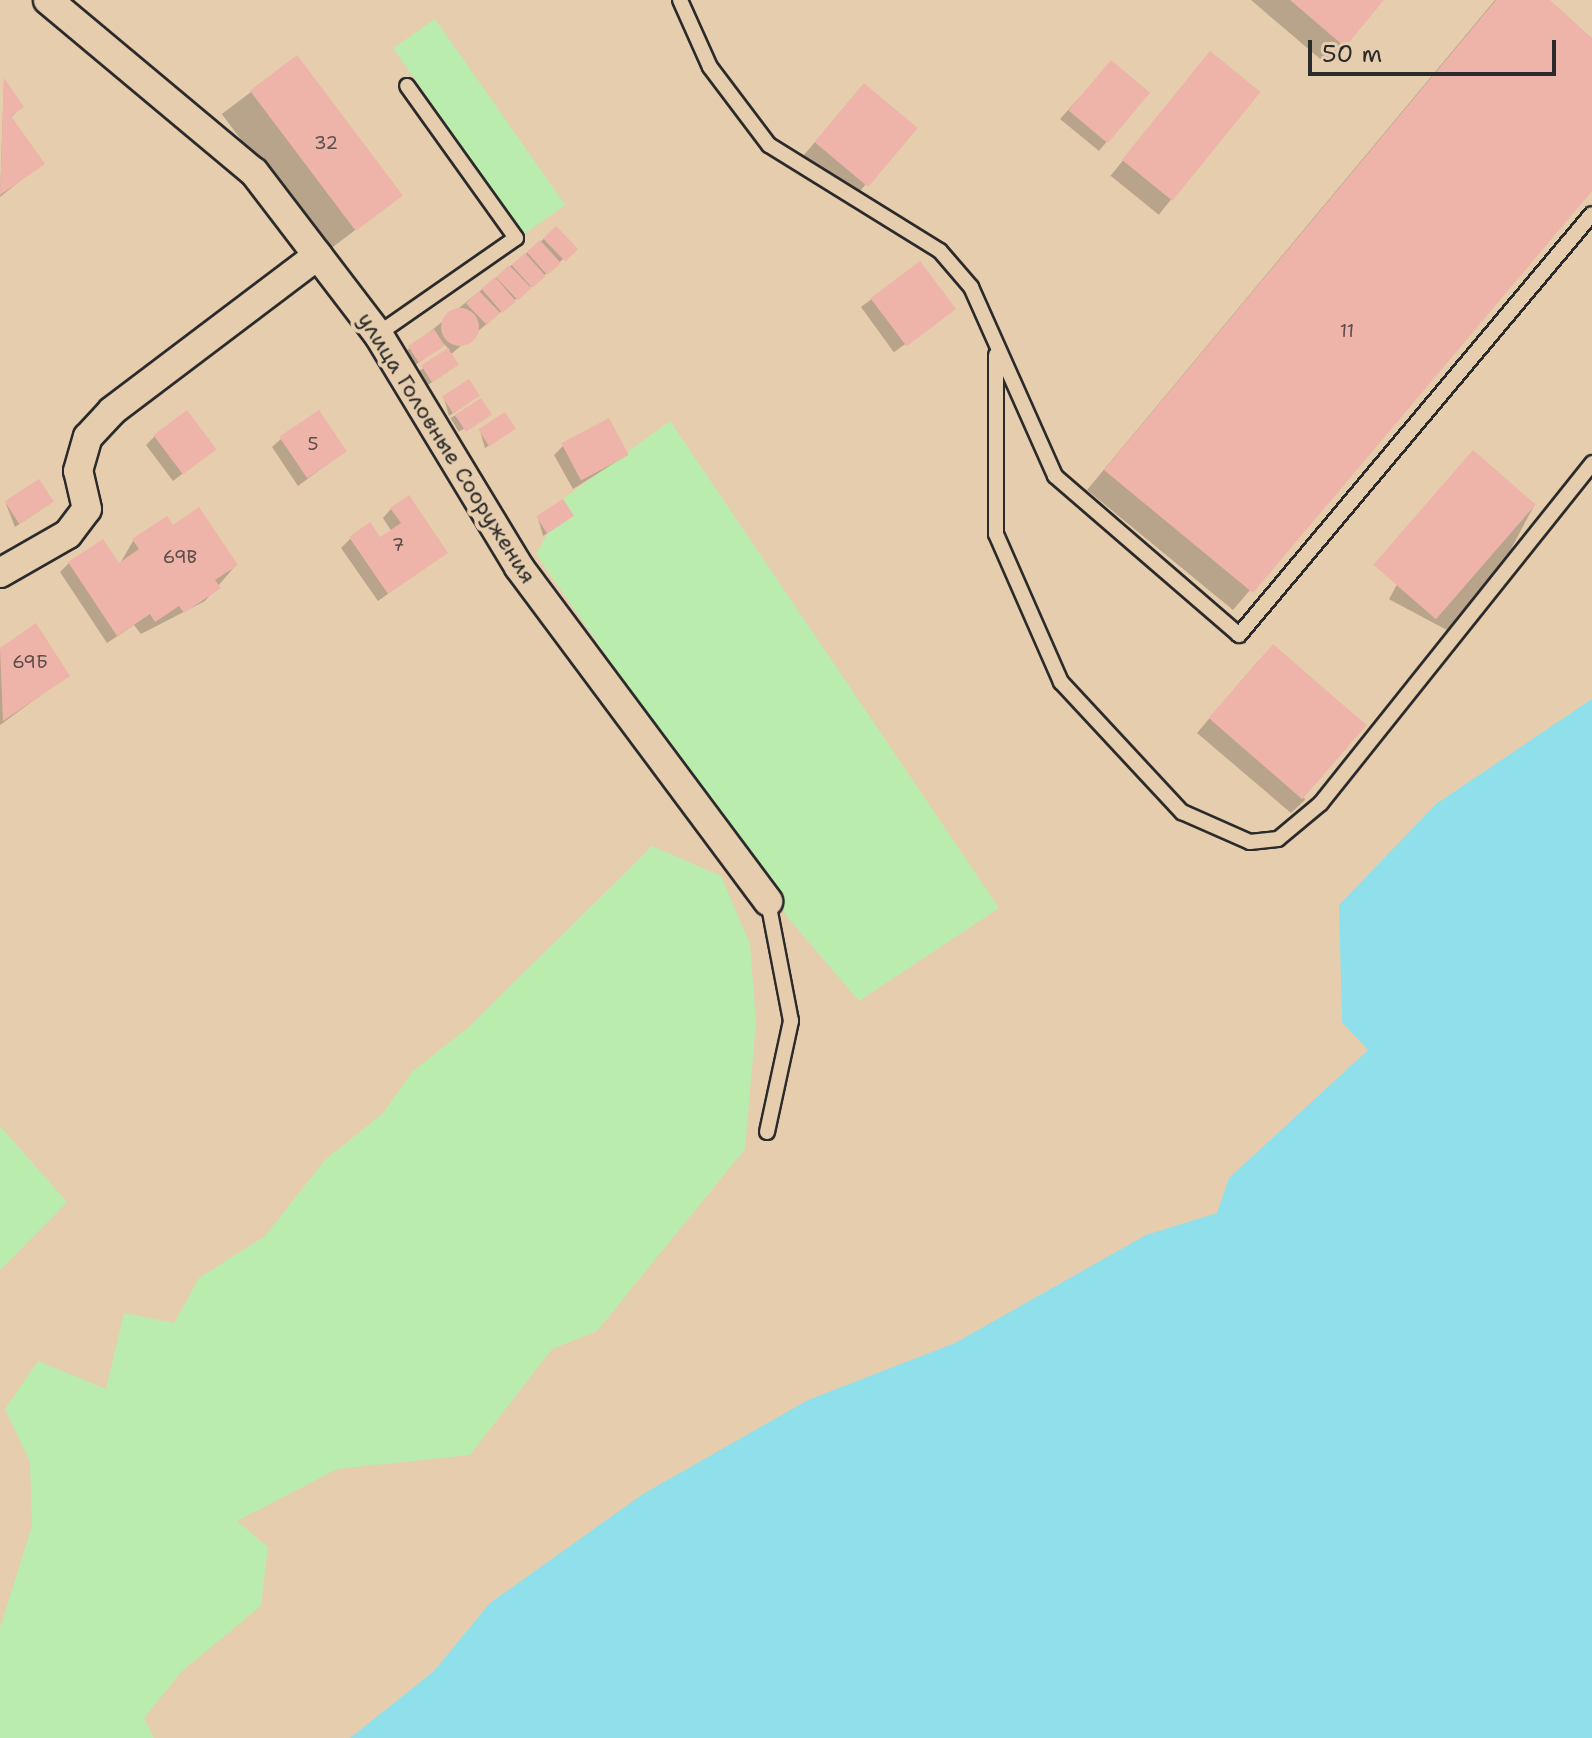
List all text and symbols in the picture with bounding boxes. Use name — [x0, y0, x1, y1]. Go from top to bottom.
scale bar — [1312, 24, 1560, 74]
text: 50 m — [1322, 38, 1382, 70]
house number: 32 — [314, 132, 338, 154]
street label: улица Головные Сооружения — [352, 308, 542, 588]
house number: 11 — [1340, 320, 1354, 342]
house number: 5 — [307, 433, 319, 455]
house number: 7 — [392, 534, 404, 556]
house number: 69В — [163, 546, 197, 568]
house number: 69Б — [12, 651, 48, 673]

